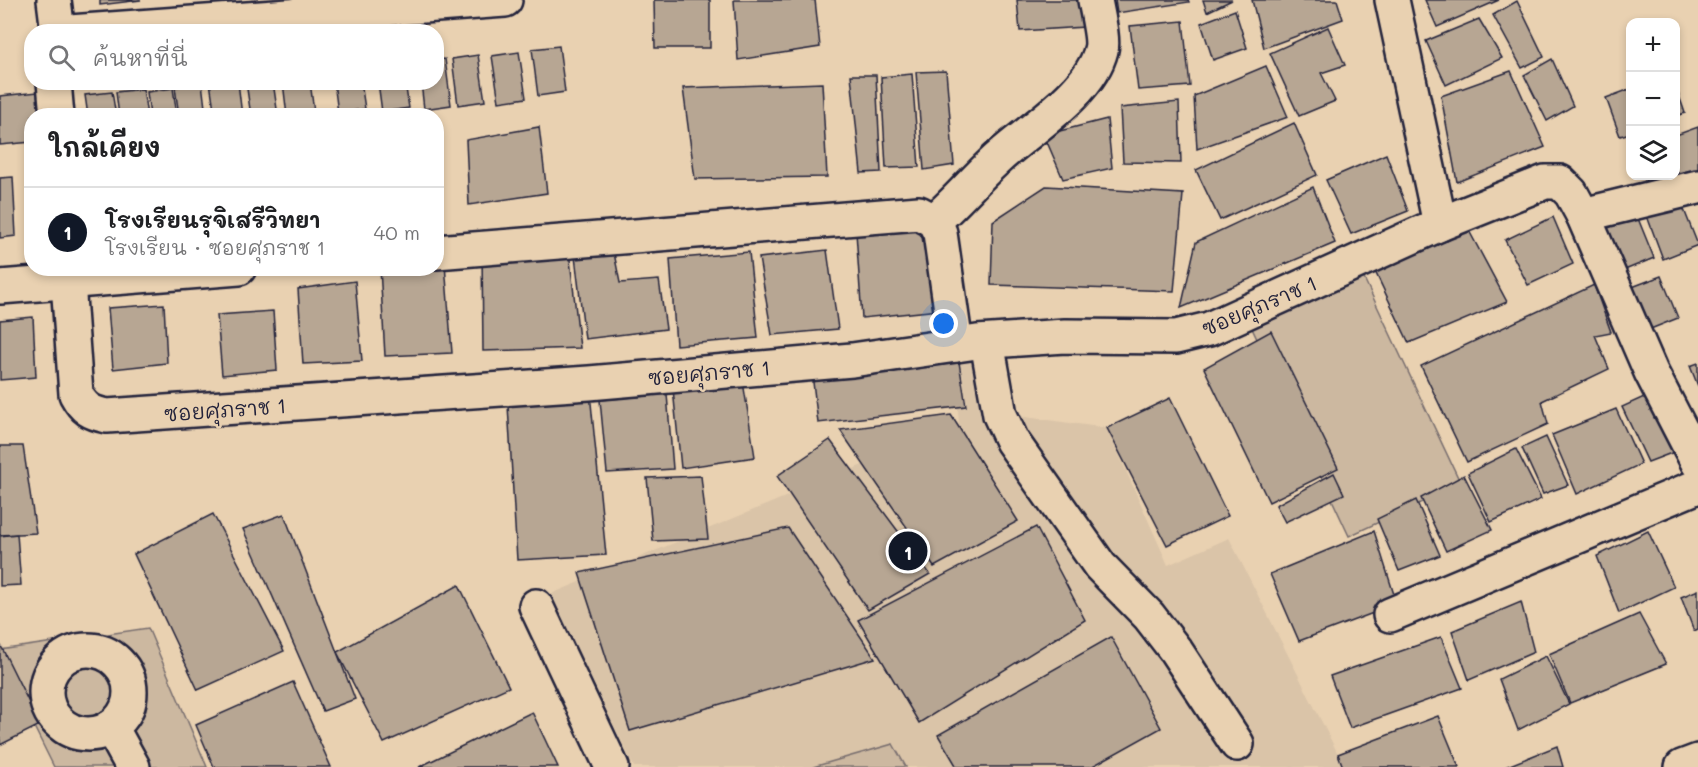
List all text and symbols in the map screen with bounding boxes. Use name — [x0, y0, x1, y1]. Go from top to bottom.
map controls — [1626, 18, 1680, 180]
button: + — [1626, 18, 1680, 72]
search box — [24, 24, 444, 90]
icon: search — [45, 41, 78, 74]
text: ค้นหาที่นี่ — [93, 43, 188, 72]
button: − — [1626, 72, 1680, 126]
button: layers — [1626, 126, 1680, 180]
text: ใกล้เคียง — [48, 130, 160, 164]
text: โรงเรียนรุจิเสรีวิทยา — [105, 205, 320, 234]
text: 1 — [63, 219, 72, 245]
text: 40 m — [374, 219, 420, 245]
text: โรงเรียน · ซอยศุภราช 1 — [105, 234, 325, 260]
street label: ซอยศุภราช 1 — [1197, 269, 1322, 345]
your location — [929, 309, 958, 338]
street label: ซอยศุภราช 1 — [647, 353, 772, 395]
street label: ซอยศุภราช 1 — [163, 391, 288, 431]
pin: 1 — [888, 528, 928, 574]

